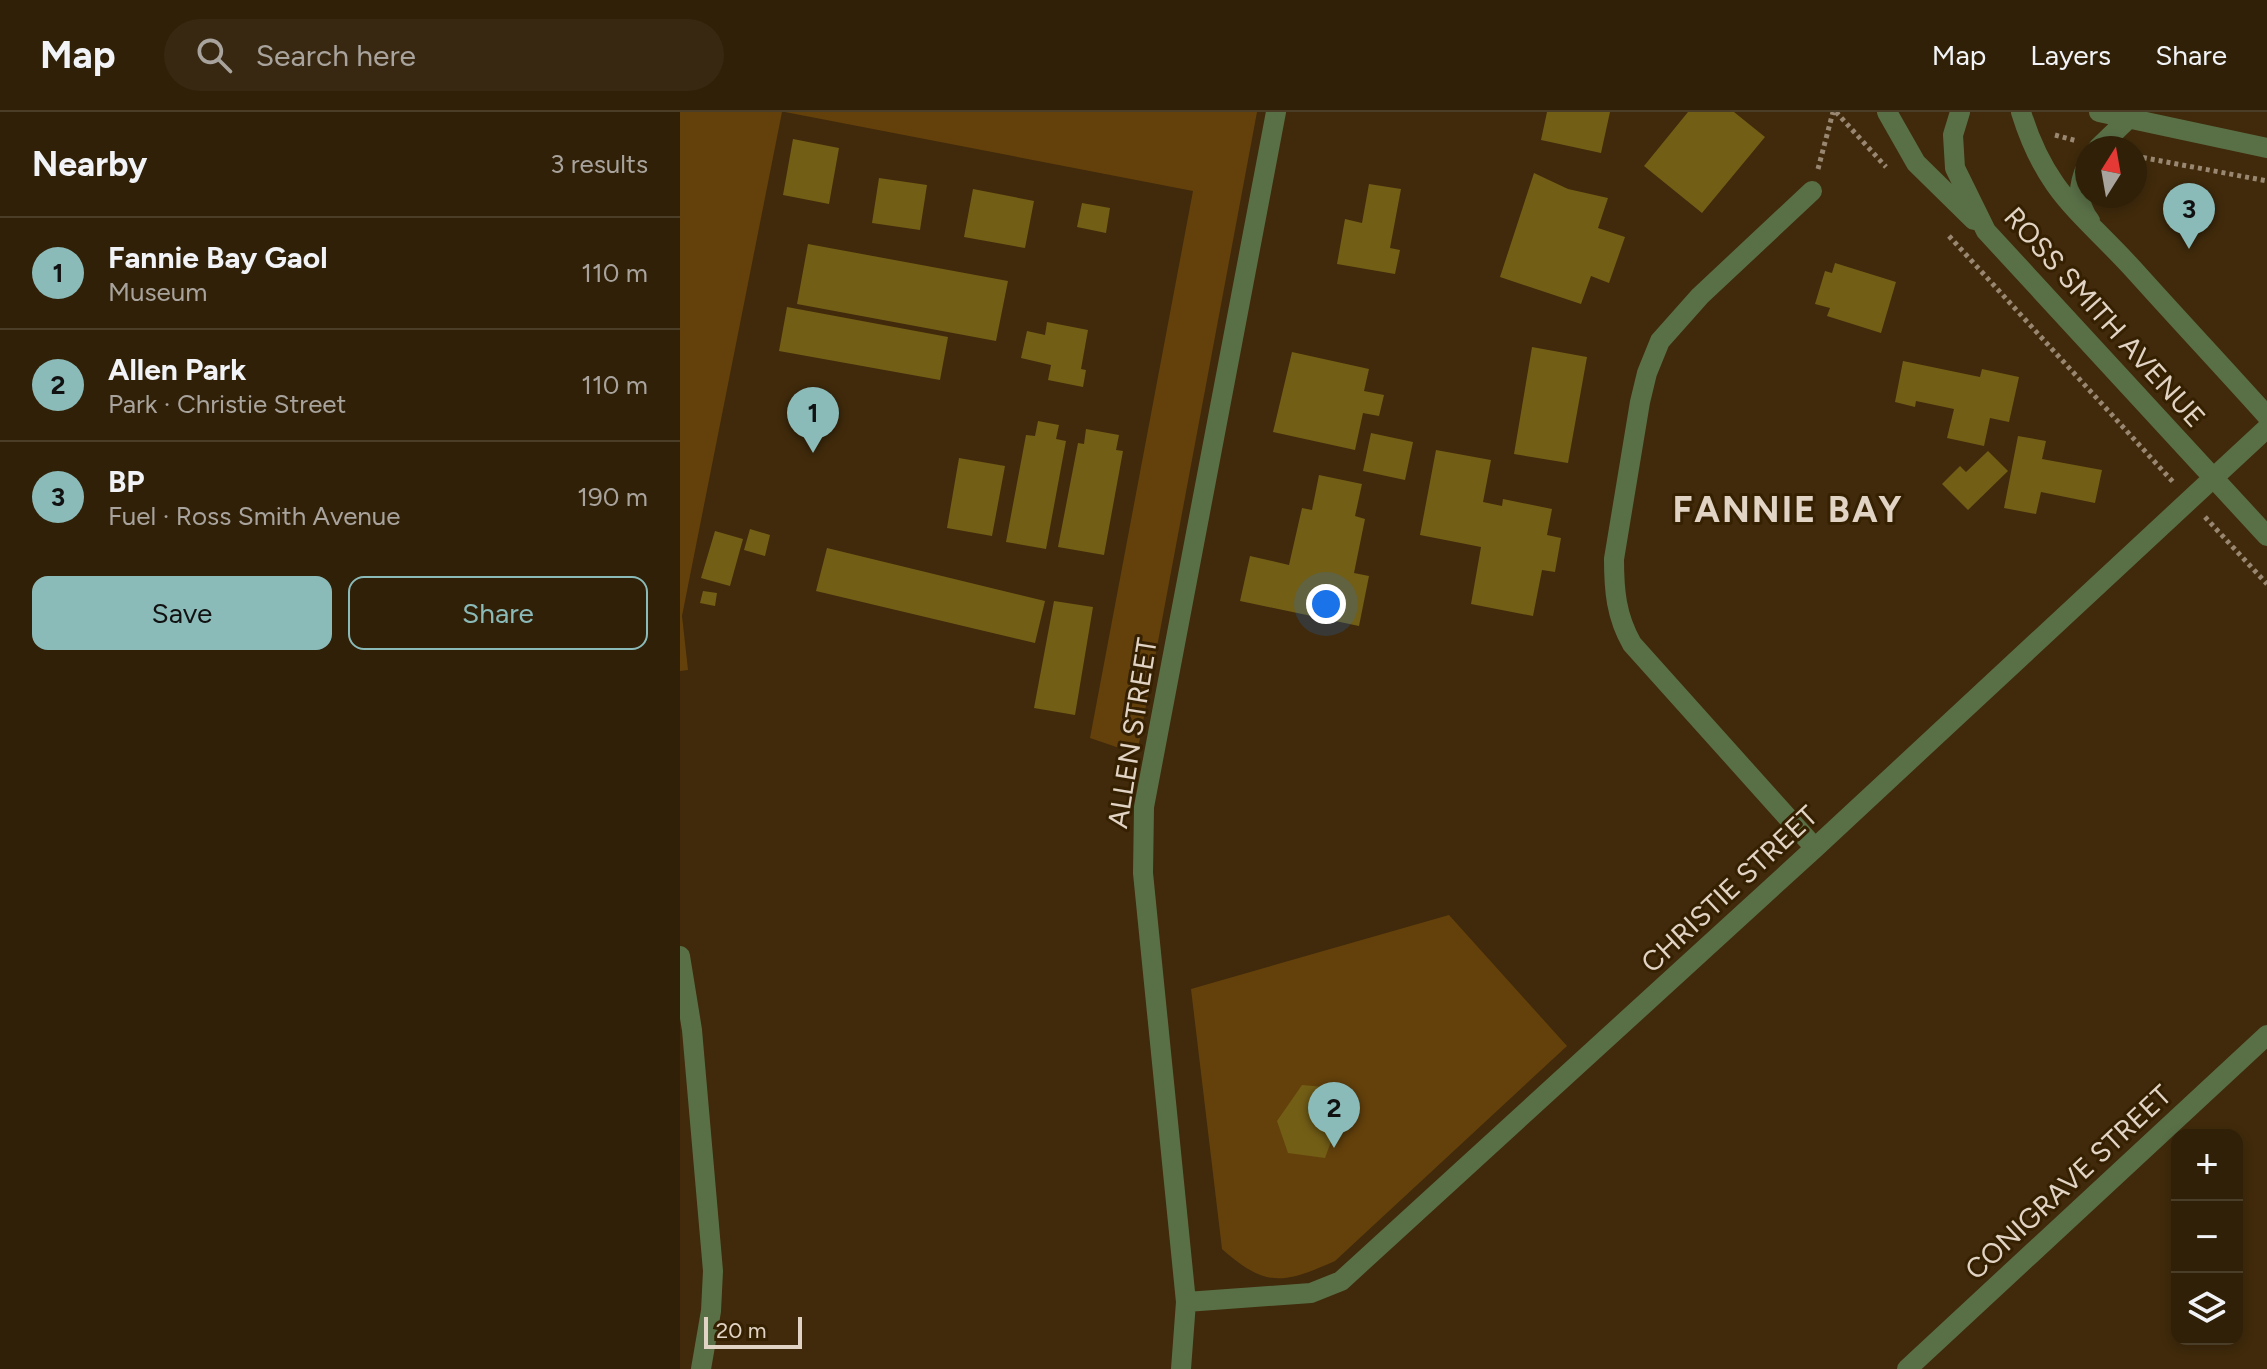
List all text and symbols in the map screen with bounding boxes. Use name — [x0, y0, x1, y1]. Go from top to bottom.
search box — [164, 19, 724, 91]
text: Map — [40, 32, 116, 78]
icon: search — [192, 33, 236, 77]
text: Search here — [256, 37, 416, 74]
text: Map — [1932, 38, 1986, 72]
text: Layers — [2030, 38, 2111, 72]
text: Share — [2155, 38, 2227, 72]
north arrow — [2075, 136, 2147, 208]
text: Nearby — [32, 144, 147, 185]
text: 3 results — [550, 148, 648, 180]
pin: 3 — [2163, 183, 2215, 249]
street label: ROSS SMITH AVENUE — [1997, 200, 2213, 434]
text: Fannie Bay Gaol — [108, 239, 328, 276]
text: 1 — [53, 257, 63, 289]
text: 110 m — [581, 257, 648, 289]
text: Museum — [108, 276, 207, 308]
text: Allen Park — [108, 351, 246, 388]
text: 2 — [50, 369, 66, 401]
text: 110 m — [581, 369, 648, 401]
pin: 1 — [787, 387, 839, 453]
text: Park · Christie Street — [108, 388, 346, 420]
text: BP — [108, 463, 144, 500]
text: 3 — [51, 481, 65, 513]
text: 190 m — [577, 481, 648, 513]
district label: FANNIE BAY — [1672, 488, 1904, 531]
text: Fuel · Ross Smith Avenue — [108, 500, 401, 532]
button: Save — [32, 576, 332, 650]
button: Share — [348, 576, 648, 650]
your location — [1306, 584, 1346, 624]
street label: ALLEN STREET — [1100, 635, 1164, 830]
street label: CHRISTIE STREET — [1634, 798, 1825, 979]
street label: CONIGRAVE STREET — [1958, 1077, 2179, 1286]
pin: 2 — [1308, 1082, 1360, 1148]
map controls — [2171, 1129, 2243, 1345]
button: + — [2171, 1129, 2243, 1201]
button: − — [2171, 1201, 2243, 1273]
button: layers — [2171, 1273, 2243, 1345]
scale bar — [704, 1313, 802, 1349]
text: 20 m — [716, 1317, 767, 1344]

